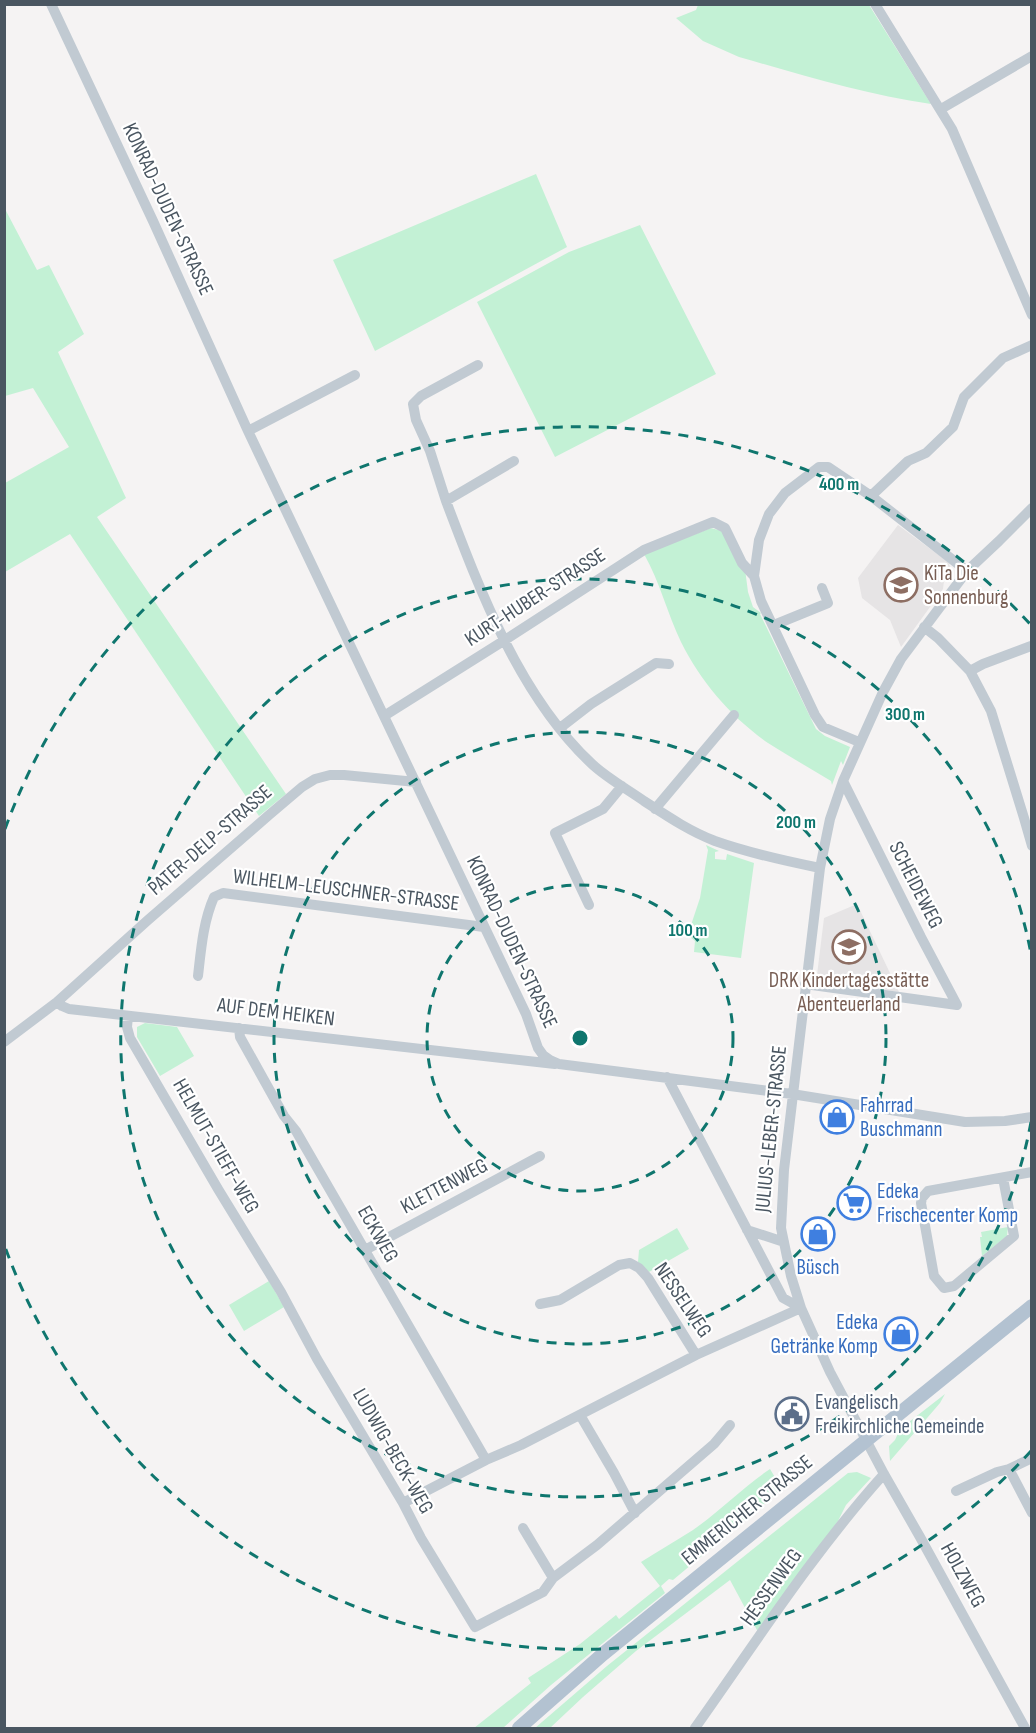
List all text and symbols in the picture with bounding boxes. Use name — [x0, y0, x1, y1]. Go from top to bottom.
street label: KONRAD-DUDEN-STRASSE — [117, 119, 219, 299]
text: 400 m — [819, 474, 859, 495]
street label: KURT-HUBER-STRASSE — [460, 542, 610, 652]
place label: KiTa Die Sonnenburg — [924, 561, 1008, 610]
school or university icon: KiTa Die Sonnenburg — [883, 567, 919, 603]
text: 300 m — [885, 704, 925, 725]
street label: PATER-DELP-STRASSE — [143, 779, 277, 901]
text: 200 m — [776, 812, 816, 833]
street label: SCHEIDEWEG — [883, 837, 949, 933]
street label: KONRAD-DUDEN-STRASSE — [461, 852, 563, 1032]
street label: WILHELM-LEUSCHNER-STRASSE — [231, 864, 461, 916]
text: 100 m — [669, 920, 708, 941]
school or university icon: DRK Kindertagesstätte Abenteuerland — [831, 929, 867, 965]
place label: DRK Kindertagesstätte Abenteuerland — [769, 968, 929, 1017]
street label: AUF DEM HEIKEN — [215, 992, 336, 1032]
centre of rings — [570, 1028, 590, 1048]
street label: JULIUS-LEBER-STRASSE — [750, 1045, 792, 1214]
street label: HELMUT-STIEFF-WEG — [167, 1074, 265, 1218]
place label: Fahrrad Buschmann — [860, 1093, 943, 1142]
shop icon: Fahrrad Buschmann — [819, 1099, 855, 1135]
street label: KLETTENWEG — [396, 1153, 492, 1219]
place label: Edeka Frischecenter Komp — [877, 1179, 1018, 1228]
supermarket icon: Edeka Frischecenter Komp — [836, 1185, 872, 1221]
street label: ECKWEG — [352, 1201, 404, 1267]
shop icon: Büsch — [800, 1216, 836, 1252]
place label: Büsch — [796, 1255, 840, 1280]
street label: NESSELWEG — [649, 1258, 717, 1342]
place label: Edeka Getränke Komp — [770, 1310, 878, 1359]
shop icon: Edeka Getränke Komp — [883, 1316, 919, 1352]
street label: LUDWIG-BECK-WEG — [347, 1384, 439, 1518]
place label: Evangelisch Freikirchliche Gemeinde — [815, 1390, 984, 1439]
public building icon: Evangelisch Freikirchliche Gemeinde — [774, 1396, 810, 1432]
street label: EMMERICHER STRASSE — [677, 1450, 817, 1570]
street label: HOLZWEG — [935, 1538, 991, 1612]
street label: HESSENWEG — [735, 1544, 807, 1630]

